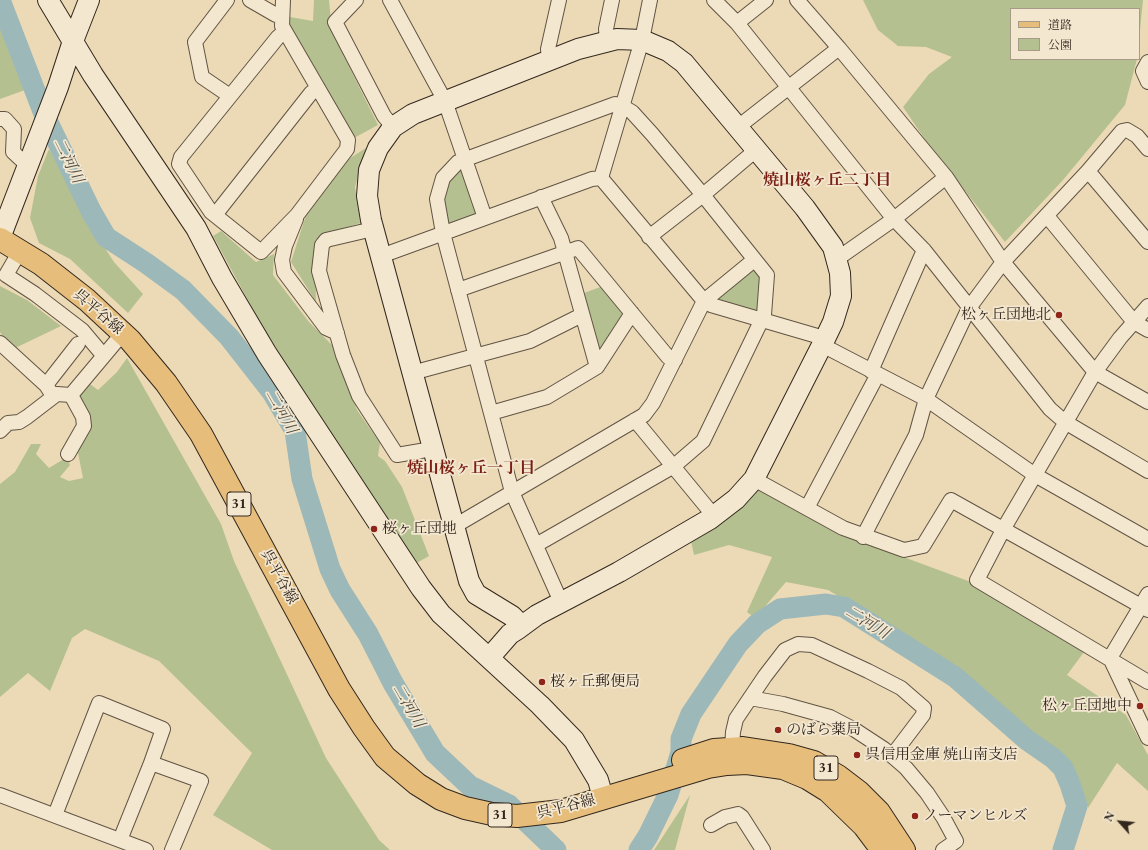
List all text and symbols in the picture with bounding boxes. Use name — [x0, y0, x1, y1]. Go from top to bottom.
legend — [1010, 8, 1140, 60]
text: 道路 — [1048, 17, 1072, 33]
text: 公園 — [1048, 37, 1072, 53]
water label: 二河川 — [49, 135, 87, 187]
district label: 焼山桜ヶ丘二丁目 — [763, 171, 891, 191]
street label: 呉平谷線 — [69, 286, 127, 338]
place label: 松ヶ丘団地北 — [961, 306, 1051, 324]
marker: 松ヶ丘団地北 — [1054, 310, 1064, 320]
water label: 二河川 — [261, 386, 301, 438]
district label: 焼山桜ヶ丘一丁目 — [407, 459, 535, 479]
road number: 31 — [227, 492, 251, 516]
place label: 桜ヶ丘団地 — [382, 520, 457, 538]
marker: 桜ヶ丘団地 — [369, 524, 379, 534]
street label: 呉平谷線 — [257, 546, 301, 608]
water label: 二河川 — [841, 602, 893, 644]
place label: 桜ヶ丘郵便局 — [550, 673, 640, 691]
marker: 桜ヶ丘郵便局 — [537, 677, 547, 687]
water label: 二河川 — [388, 680, 428, 732]
place label: 松ヶ丘団地中 — [1042, 697, 1132, 715]
marker: 松ヶ丘団地中 — [1135, 701, 1145, 711]
place label: のばら薬局 — [786, 721, 861, 739]
marker: のばら薬局 — [773, 725, 783, 735]
place label: 呉信用金庫 焼山南支店 — [865, 746, 1018, 764]
marker: 呉信用金庫 焼山南支店 — [852, 750, 862, 760]
road number: 31 — [814, 756, 838, 780]
street label: 呉平谷線 — [535, 791, 597, 823]
north arrow — [1100, 802, 1140, 842]
road number: 31 — [488, 803, 512, 827]
place label: ノーマンヒルズ — [923, 807, 1028, 825]
text: N — [1101, 809, 1118, 824]
marker: ノーマンヒルズ — [910, 811, 920, 821]

